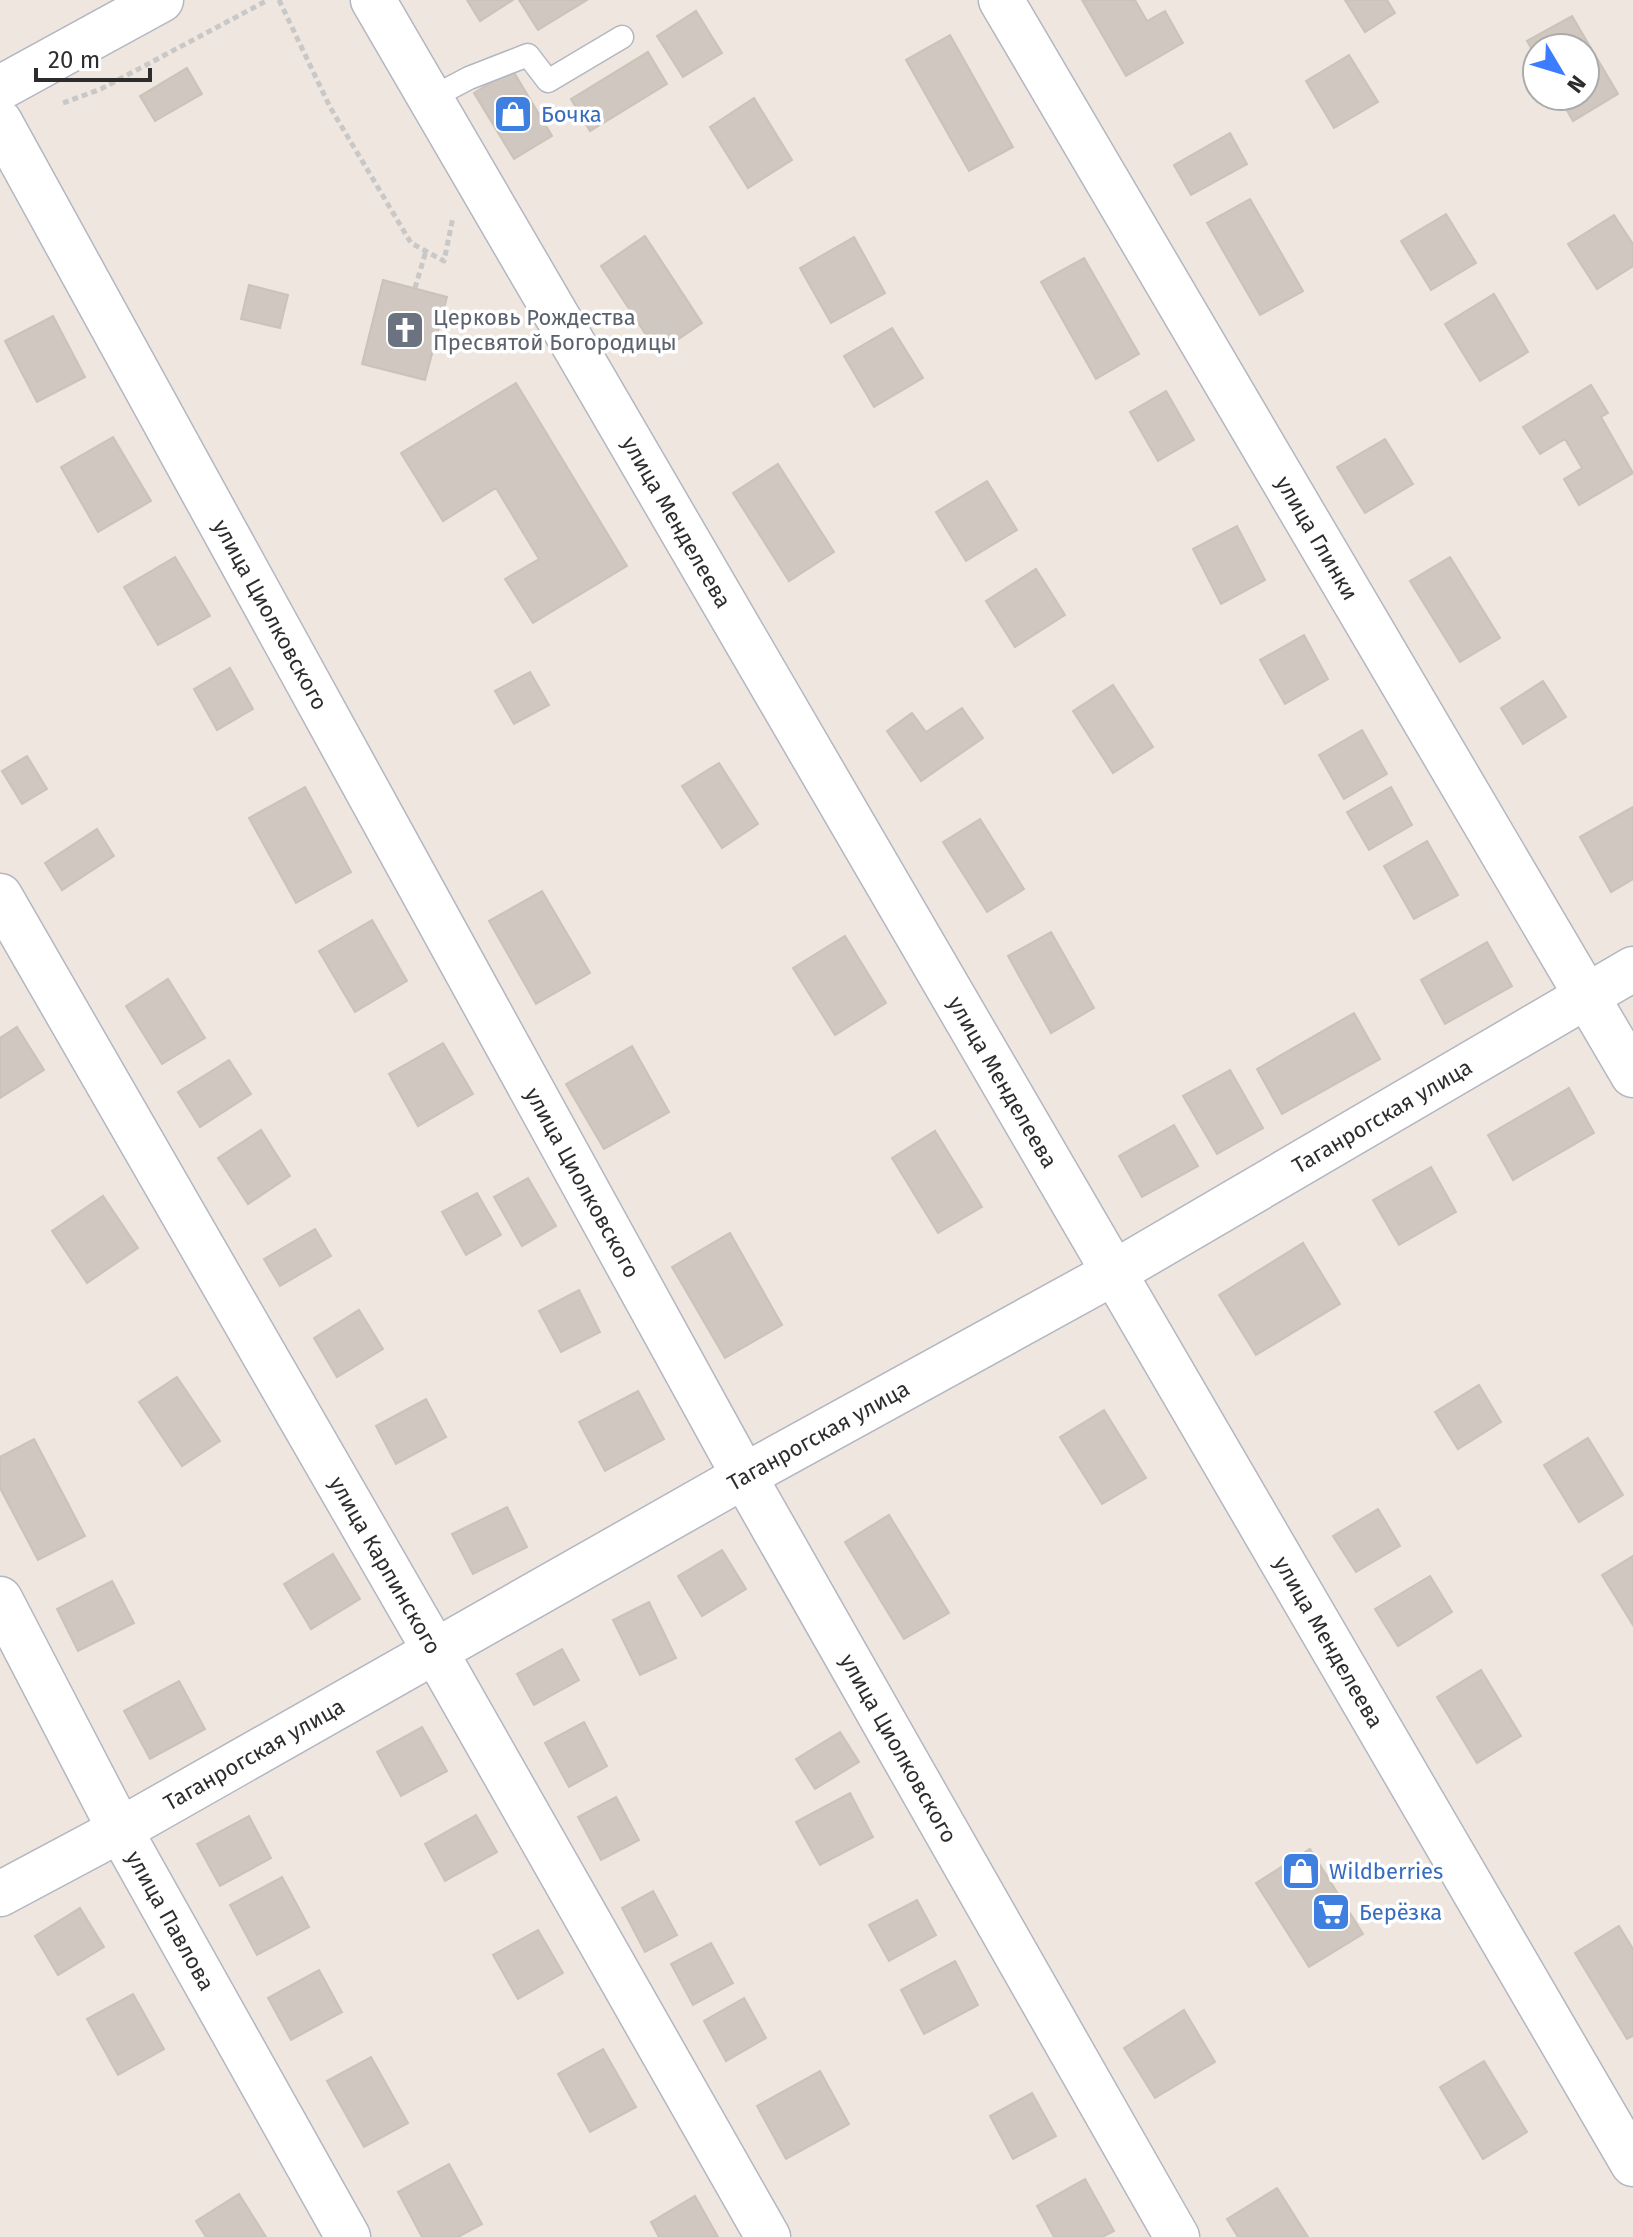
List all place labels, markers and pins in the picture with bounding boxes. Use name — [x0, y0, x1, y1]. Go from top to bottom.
shop icon: Бочка — [492, 93, 534, 135]
place label: Бочка — [541, 101, 602, 128]
place label: Церковь Рождества Пресвятой Богородицы — [433, 304, 677, 356]
church icon: Церковь Рождества Пресвятой Богородицы — [384, 309, 426, 351]
shop icon: Wildberries — [1280, 1850, 1322, 1892]
place label: Wildberries — [1329, 1858, 1443, 1885]
supermarket icon: Берёзка — [1310, 1891, 1352, 1933]
place label: Берёзка — [1359, 1899, 1442, 1926]

